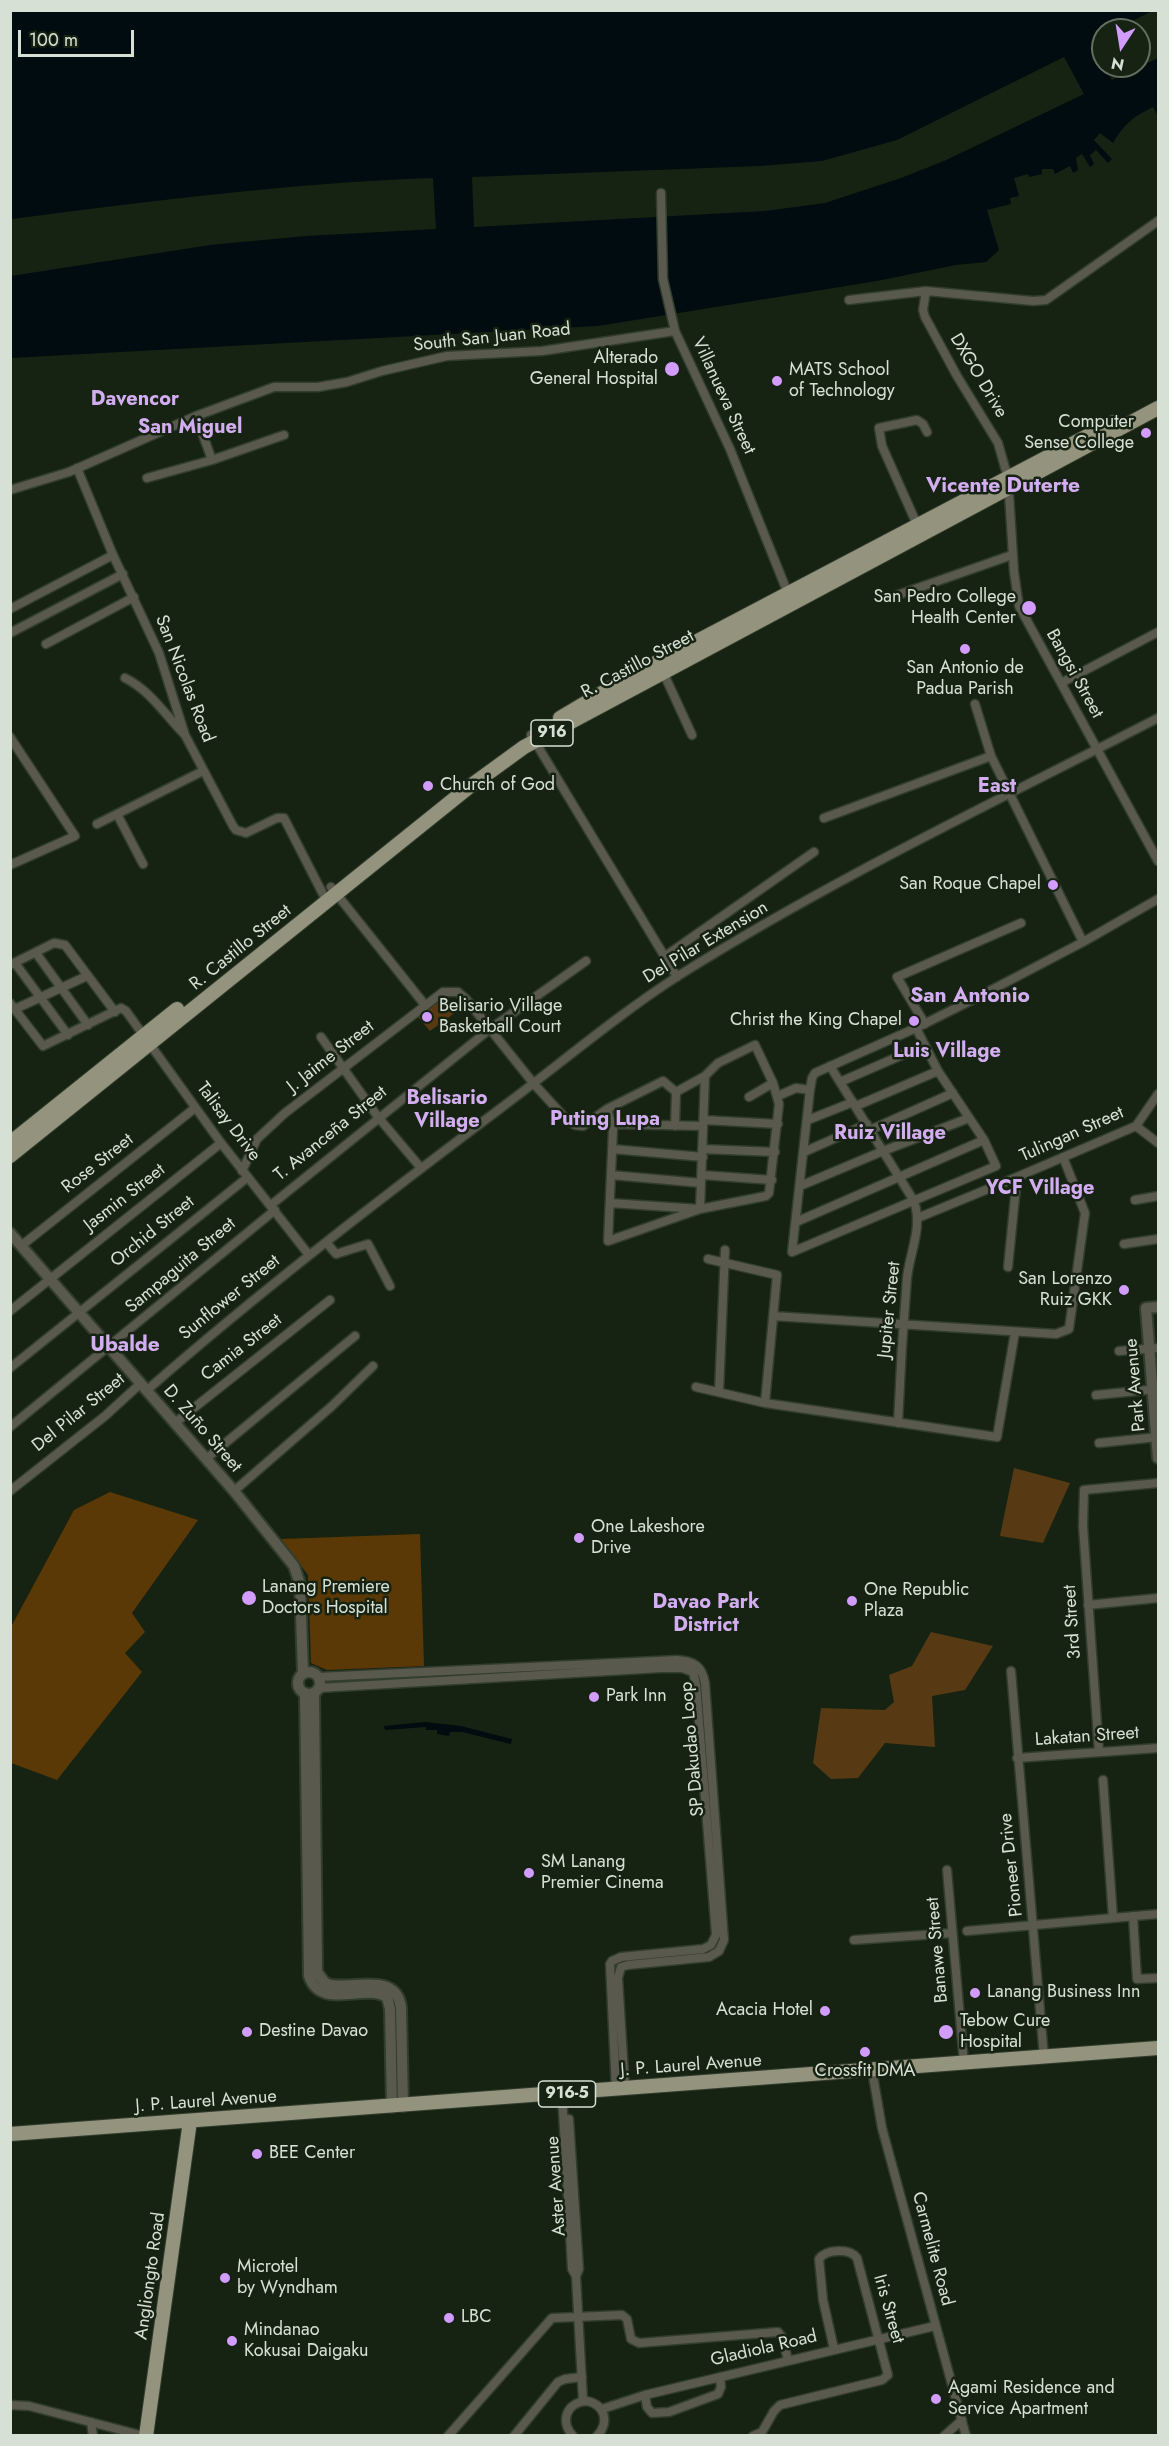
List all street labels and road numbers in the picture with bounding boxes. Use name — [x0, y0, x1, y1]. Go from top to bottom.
street label: South San Juan Road — [412, 319, 572, 357]
street label: DXGO Drive — [944, 330, 1012, 422]
street label: Villanueva Street — [687, 334, 759, 458]
street label: San Nicolas Road — [150, 612, 218, 746]
street label: R. Castillo Street — [578, 626, 698, 704]
street label: Bangsi Street — [1041, 626, 1107, 722]
road number: 916 — [531, 720, 573, 746]
street label: Del Pilar Extension — [640, 897, 772, 989]
street label: R. Castillo Street — [186, 900, 296, 996]
street label: J. Jaime Street — [283, 1016, 379, 1098]
street label: Talisay Drive — [191, 1078, 265, 1166]
street label: T. Avanceña Street — [270, 1082, 392, 1186]
street label: Tulingan Street — [1017, 1102, 1127, 1168]
street label: Rose Street — [58, 1129, 138, 1199]
street label: Jasmin Street — [80, 1160, 170, 1236]
street label: Orchid Street — [107, 1192, 199, 1272]
street label: Sampaguita Street — [122, 1214, 240, 1318]
street label: Sunflower Street — [175, 1251, 285, 1345]
street label: Jupiter Street — [874, 1261, 906, 1359]
street label: Camia Street — [197, 1310, 287, 1386]
street label: Park Avenue — [1121, 1337, 1151, 1433]
street label: Del Pilar Street — [28, 1369, 130, 1457]
street label: D. Zuño Street — [158, 1381, 246, 1477]
street label: 3rd Street — [1060, 1584, 1086, 1660]
street label: SP Dakudao Loop — [676, 1681, 710, 1817]
street label: Lakatan Street — [1034, 1723, 1140, 1751]
street label: Pioneer Drive — [996, 1812, 1028, 1918]
street label: Banawe Street — [923, 1896, 953, 2004]
street label: J. P. Laurel Avenue — [620, 2050, 762, 2082]
road number: 916-5 — [538, 2081, 596, 2107]
street label: J. P. Laurel Avenue — [135, 2086, 277, 2118]
street label: Aster Avenue — [543, 2135, 571, 2237]
street label: Carmelite Road — [906, 2190, 958, 2308]
street label: Angliongto Road — [131, 2211, 171, 2341]
street label: Iris Street — [868, 2272, 908, 2346]
street label: Gladiola Road — [709, 2326, 819, 2372]

